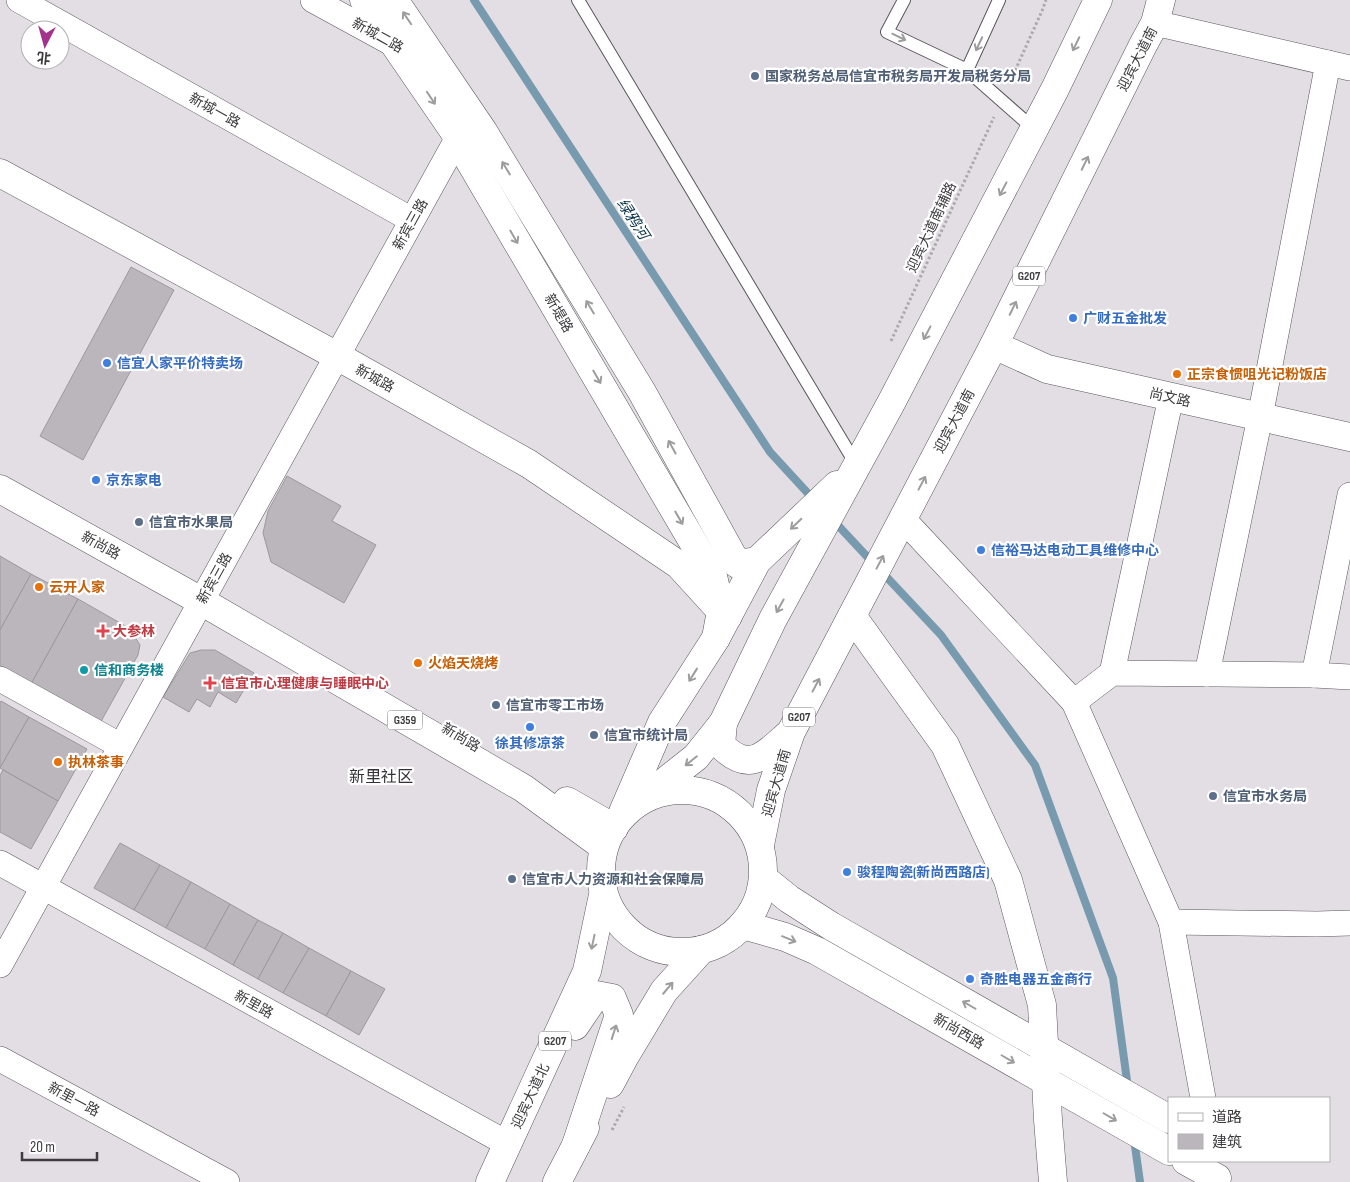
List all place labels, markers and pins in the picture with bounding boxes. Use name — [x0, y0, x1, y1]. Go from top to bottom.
place label: 国家税务总局信宜市税务局开发局税务分局 — [765, 68, 1031, 85]
marker: 国家税务总局信宜市税务局开发局税务分局 — [749, 70, 761, 82]
place label: 广财五金批发 — [1083, 310, 1167, 327]
marker: 广财五金批发 — [1067, 312, 1079, 324]
place label: 信宜人家平价特卖场 — [117, 355, 243, 372]
marker: 信宜人家平价特卖场 — [101, 357, 113, 369]
place label: 正宗食惯咀光记粉饭店 — [1187, 366, 1327, 383]
marker: 正宗食惯咀光记粉饭店 — [1171, 368, 1183, 380]
place label: 京东家电 — [106, 472, 162, 489]
marker: 京东家电 — [90, 474, 102, 486]
place label: 信宜市水果局 — [149, 514, 233, 531]
marker: 信宜市水果局 — [133, 516, 145, 528]
place label: 信裕马达电动工具维修中心 — [991, 542, 1159, 559]
marker: 信裕马达电动工具维修中心 — [975, 544, 987, 556]
place label: 云开人家 — [49, 579, 105, 596]
marker: 云开人家 — [33, 581, 45, 593]
place label: 大参林 — [113, 623, 155, 640]
marker: 大参林 — [97, 625, 109, 637]
place label: 火焰天烧烤 — [428, 655, 498, 672]
marker: 火焰天烧烤 — [412, 657, 424, 669]
place label: 信和商务楼 — [94, 662, 164, 679]
marker: 信和商务楼 — [78, 664, 90, 676]
place label: 信宜市心理健康与睡眠中心 — [221, 675, 389, 692]
marker: 信宜市心理健康与睡眠中心 — [203, 676, 217, 690]
place label: 信宜市零工市场 — [506, 697, 604, 714]
marker: 信宜市零工市场 — [490, 699, 502, 711]
marker: 徐其修凉茶 — [524, 721, 536, 733]
place label: 信宜市统计局 — [604, 727, 688, 744]
marker: 信宜市统计局 — [588, 729, 600, 741]
place label: 徐其修凉茶 — [495, 735, 565, 752]
place label: 执林茶事 — [68, 754, 124, 771]
marker: 执林茶事 — [52, 756, 64, 768]
place label: 信宜市水务局 — [1223, 788, 1307, 805]
marker: 信宜市水务局 — [1207, 790, 1219, 802]
place label: 骏程陶瓷(新尚西路店) — [857, 864, 989, 881]
marker: 骏程陶瓷(新尚西路店) — [841, 866, 853, 878]
place label: 信宜市人力资源和社会保障局 — [522, 871, 704, 888]
marker: 信宜市人力资源和社会保障局 — [506, 873, 518, 885]
place label: 奇胜电器五金商行 — [980, 971, 1092, 988]
marker: 奇胜电器五金商行 — [964, 973, 976, 985]

